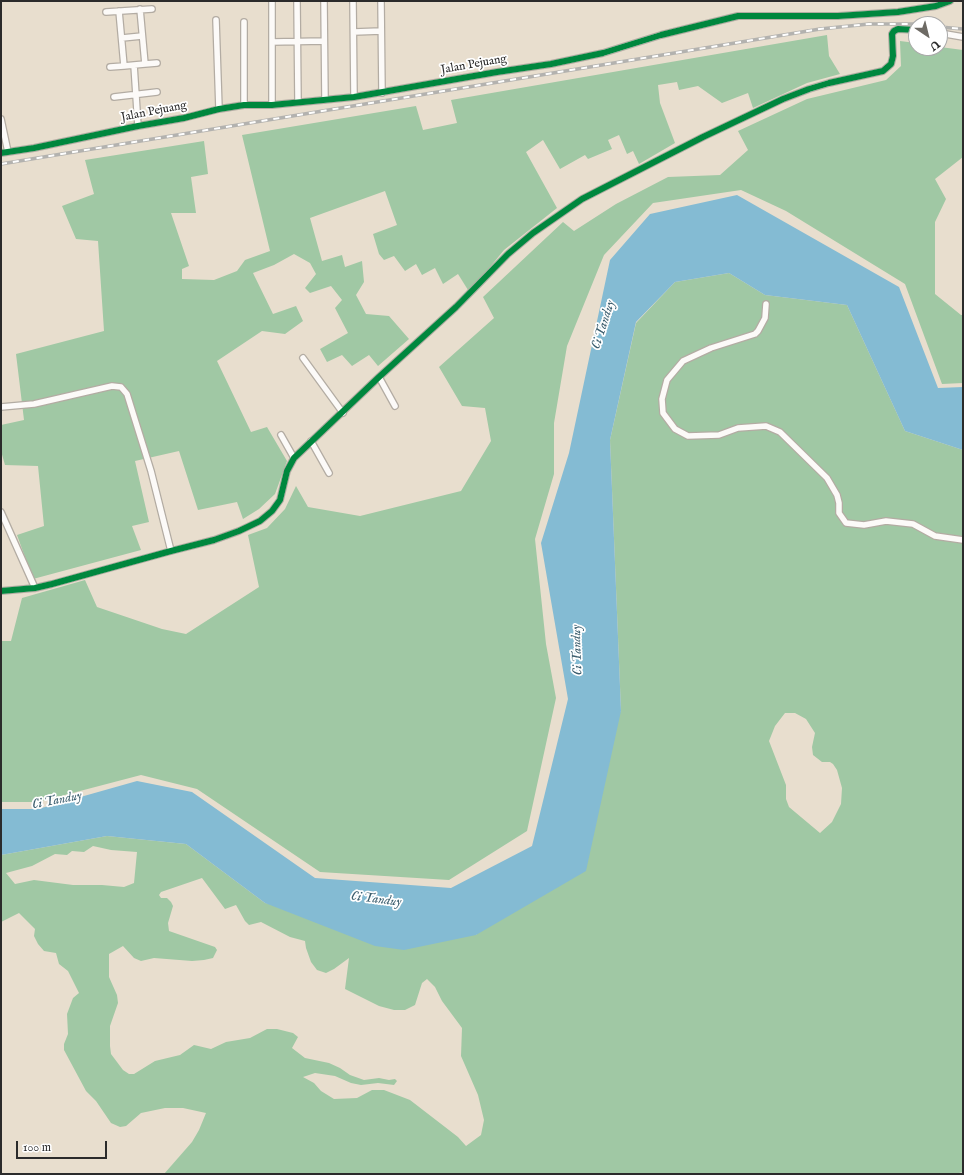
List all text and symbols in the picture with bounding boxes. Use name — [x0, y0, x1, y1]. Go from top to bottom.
north arrow — [908, 16, 948, 56]
text: U — [926, 37, 942, 53]
street label: Jalan Pejuang — [440, 52, 508, 78]
street label: Jalan Pejuang — [120, 99, 188, 125]
water label: Ci Tanduy — [589, 299, 619, 351]
water label: Ci Tanduy — [569, 624, 587, 676]
water label: Ci Tanduy — [31, 789, 83, 813]
water label: Ci Tanduy — [350, 889, 402, 911]
scale bar — [18, 1133, 109, 1159]
text: 100 m — [23, 1140, 51, 1155]

